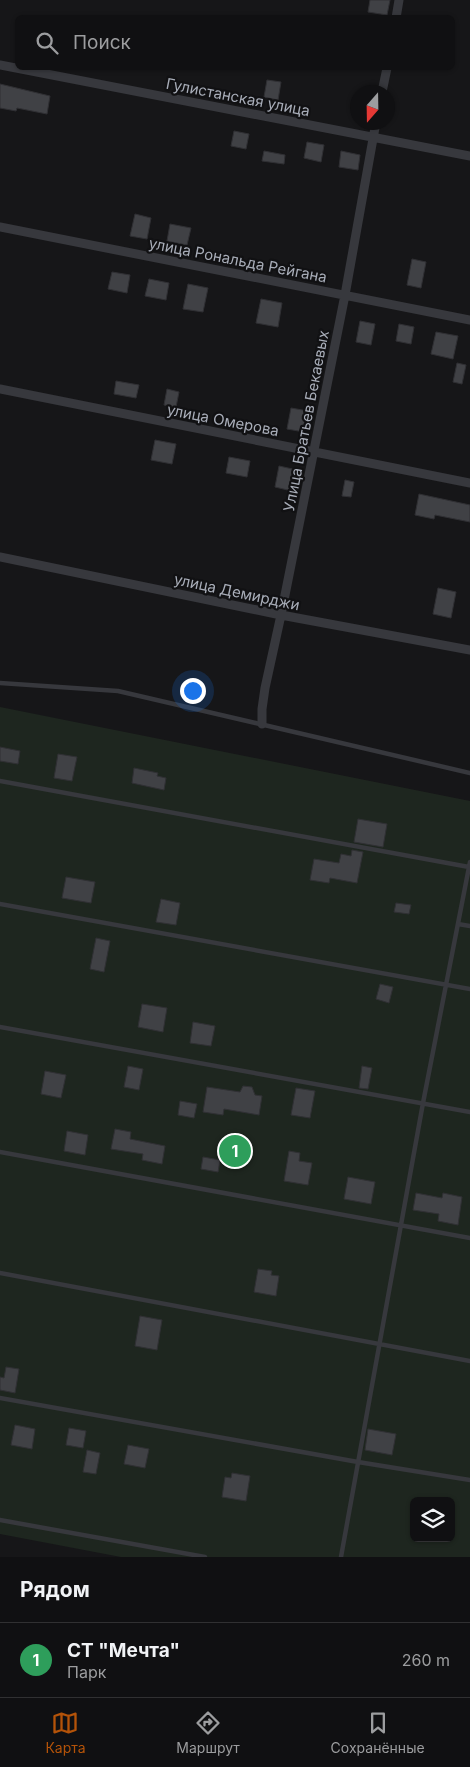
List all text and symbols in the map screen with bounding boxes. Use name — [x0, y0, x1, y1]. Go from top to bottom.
search box — [15, 15, 455, 70]
icon: search — [33, 29, 61, 57]
text: Поиск — [73, 31, 131, 54]
street label: Гулистанская улица — [164, 74, 312, 120]
north arrow — [350, 85, 395, 130]
street label: улица Рональда Рейгана — [147, 233, 329, 287]
street label: Улица Братьев Бекаевых — [279, 329, 333, 513]
street label: улица Омерова — [165, 400, 281, 440]
street label: улица Демирджи — [172, 569, 302, 615]
your location — [180, 678, 206, 704]
pin: 1 — [219, 1132, 251, 1170]
map controls — [410, 1497, 455, 1542]
button: layers — [410, 1497, 455, 1542]
text: Рядом — [20, 1577, 90, 1602]
text: СТ "Мечта" — [67, 1639, 180, 1662]
text: 1 — [33, 1650, 39, 1670]
text: 260 m — [402, 1650, 450, 1670]
text: Парк — [67, 1662, 106, 1682]
tab: Карта — [45, 1709, 86, 1756]
tab: Маршрут — [176, 1709, 240, 1756]
tab: Сохранённые — [331, 1709, 425, 1756]

